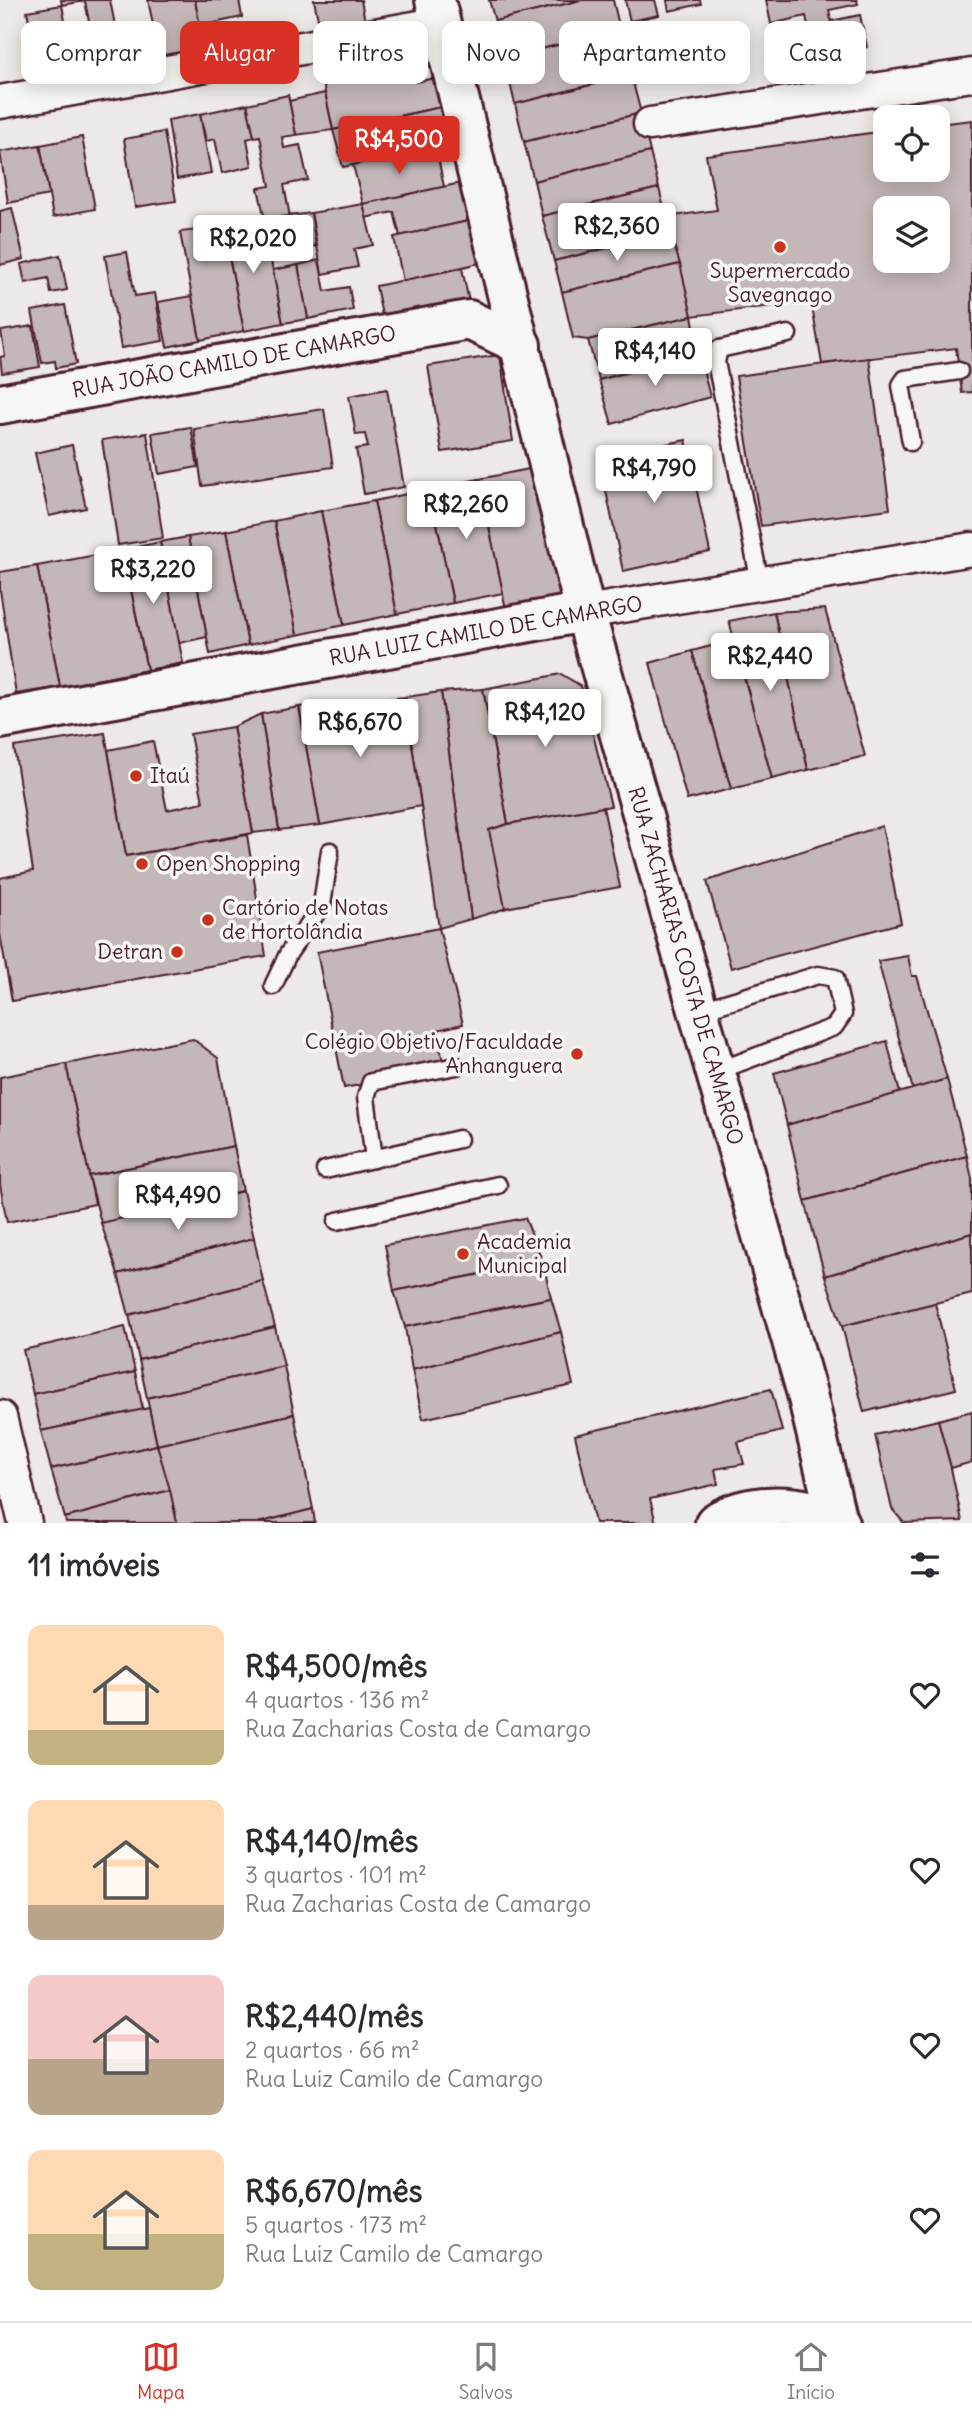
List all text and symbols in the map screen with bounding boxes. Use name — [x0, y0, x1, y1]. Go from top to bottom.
chip: Comprar — [21, 21, 166, 84]
chip: Alugar — [180, 21, 299, 84]
chip: Filtros — [313, 21, 428, 84]
chip: Novo — [442, 21, 545, 84]
chip: Apartamento — [559, 21, 750, 84]
chip: Casa — [764, 21, 866, 84]
map controls — [873, 105, 950, 273]
button: locate — [873, 105, 950, 182]
pin: R$4,500 — [334, 116, 464, 176]
text: R$4,500 — [355, 124, 444, 153]
button: layers — [873, 196, 950, 273]
pin: R$2,360 — [552, 204, 682, 263]
text: R$2,360 — [574, 211, 660, 240]
pin: R$2,020 — [188, 216, 318, 275]
text: R$2,020 — [209, 223, 297, 252]
marker: Supermercado Savegnago — [772, 239, 788, 255]
place label: Supermercado Savegnago — [710, 257, 850, 308]
street label: RUA JOÃO CAMILO DE CAMARGO — [70, 319, 398, 404]
pin: R$4,140 — [590, 328, 720, 388]
text: R$4,140 — [614, 336, 696, 365]
pin: R$4,790 — [589, 446, 719, 505]
text: R$4,790 — [611, 453, 697, 482]
pin: R$2,260 — [401, 482, 531, 541]
text: R$2,260 — [423, 489, 509, 518]
pin: R$3,220 — [88, 546, 218, 606]
text: R$3,220 — [110, 554, 196, 583]
street label: RUA LUIZ CAMILO DE CAMARGO — [327, 590, 645, 671]
pin: R$2,440 — [705, 634, 835, 693]
text: R$2,440 — [727, 641, 813, 670]
pin: R$4,120 — [480, 690, 610, 749]
text: R$4,120 — [504, 697, 586, 726]
pin: R$6,670 — [295, 700, 425, 759]
text: R$6,670 — [317, 707, 403, 736]
place label: Itaú — [150, 762, 190, 789]
marker: Itaú — [128, 768, 144, 784]
street label: RUA ZACHARIAS COSTA DE CAMARGO — [622, 783, 750, 1148]
place label: Open Shopping — [156, 850, 301, 877]
marker: Open Shopping — [134, 856, 150, 872]
place label: Cartório de Notas de Hortolândia — [222, 894, 388, 945]
marker: Cartório de Notas de Hortolândia — [200, 912, 216, 928]
place label: Detran — [97, 938, 163, 965]
marker: Detran — [169, 944, 185, 960]
place label: Colégio Objetivo/Faculdade Anhanguera — [305, 1028, 563, 1079]
marker: Colégio Objetivo/Faculdade Anhanguera — [569, 1046, 585, 1062]
pin: R$4,490 — [113, 1172, 243, 1232]
text: R$4,490 — [135, 1180, 221, 1209]
place label: Academia Municipal — [477, 1228, 572, 1279]
marker: Academia Municipal — [455, 1246, 471, 1262]
text: 11 imóveis — [28, 1546, 160, 1584]
icon: filters — [906, 1546, 944, 1584]
text: R$4,500/mês — [245, 1647, 427, 1685]
icon: home — [84, 1653, 168, 1737]
icon: heart — [906, 1676, 944, 1714]
text: 4 quartos · 136 m² — [245, 1685, 429, 1714]
text: Rua Zacharias Costa de Camargo — [245, 1714, 591, 1743]
text: R$4,140/mês — [245, 1822, 418, 1860]
icon: home — [84, 1828, 168, 1912]
icon: heart — [906, 1851, 944, 1889]
text: 3 quartos · 101 m² — [245, 1860, 427, 1889]
text: Rua Zacharias Costa de Camargo — [245, 1889, 591, 1918]
text: R$2,440/mês — [245, 1997, 424, 2035]
icon: home — [84, 2003, 168, 2087]
icon: heart — [906, 2026, 944, 2064]
text: 2 quartos · 66 m² — [245, 2035, 420, 2064]
text: Rua Luiz Camilo de Camargo — [245, 2064, 543, 2093]
text: R$6,670/mês — [245, 2172, 422, 2210]
icon: home — [84, 2178, 168, 2262]
icon: heart — [906, 2201, 944, 2239]
text: 5 quartos · 173 m² — [245, 2210, 427, 2239]
text: Rua Luiz Camilo de Camargo — [245, 2239, 543, 2268]
tab: Mapa — [137, 2338, 185, 2404]
tab: Salvos — [459, 2338, 513, 2404]
tab: Início — [787, 2338, 835, 2404]

